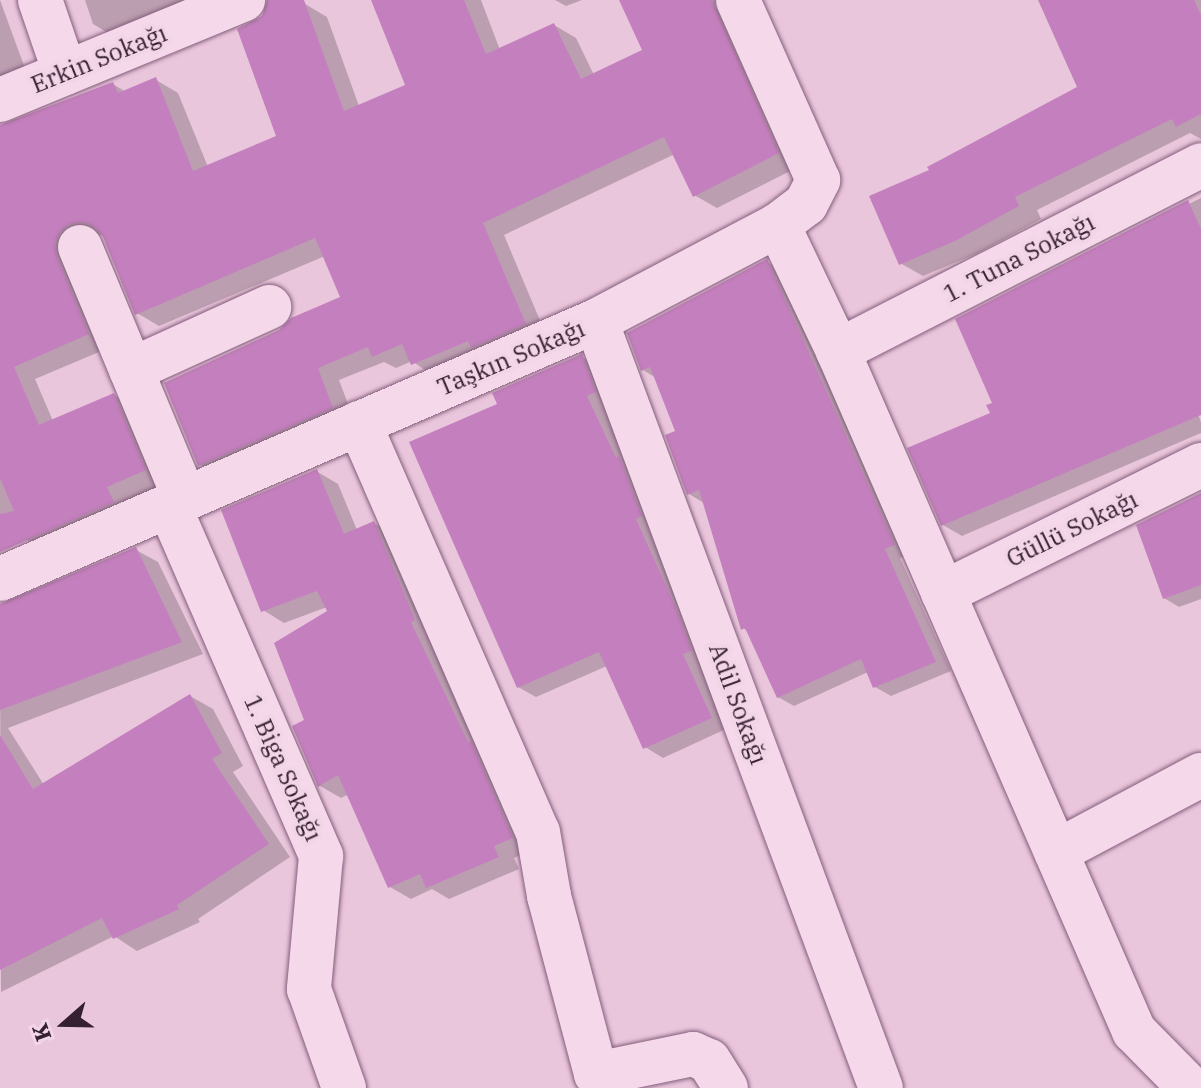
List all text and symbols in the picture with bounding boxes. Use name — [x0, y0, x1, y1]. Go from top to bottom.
street label: Erkin Sokağı — [27, 19, 171, 99]
street label: 1. Tuna Sokağı — [939, 208, 1099, 308]
street label: Taşkın Sokağı — [433, 314, 589, 402]
street label: Güllü Sokağı — [1002, 485, 1142, 573]
street label: Adil Sokağı — [703, 640, 773, 768]
street label: 1. Biga Sokağı — [238, 690, 328, 846]
north arrow — [24, 984, 104, 1064]
text: K — [24, 1019, 57, 1045]

